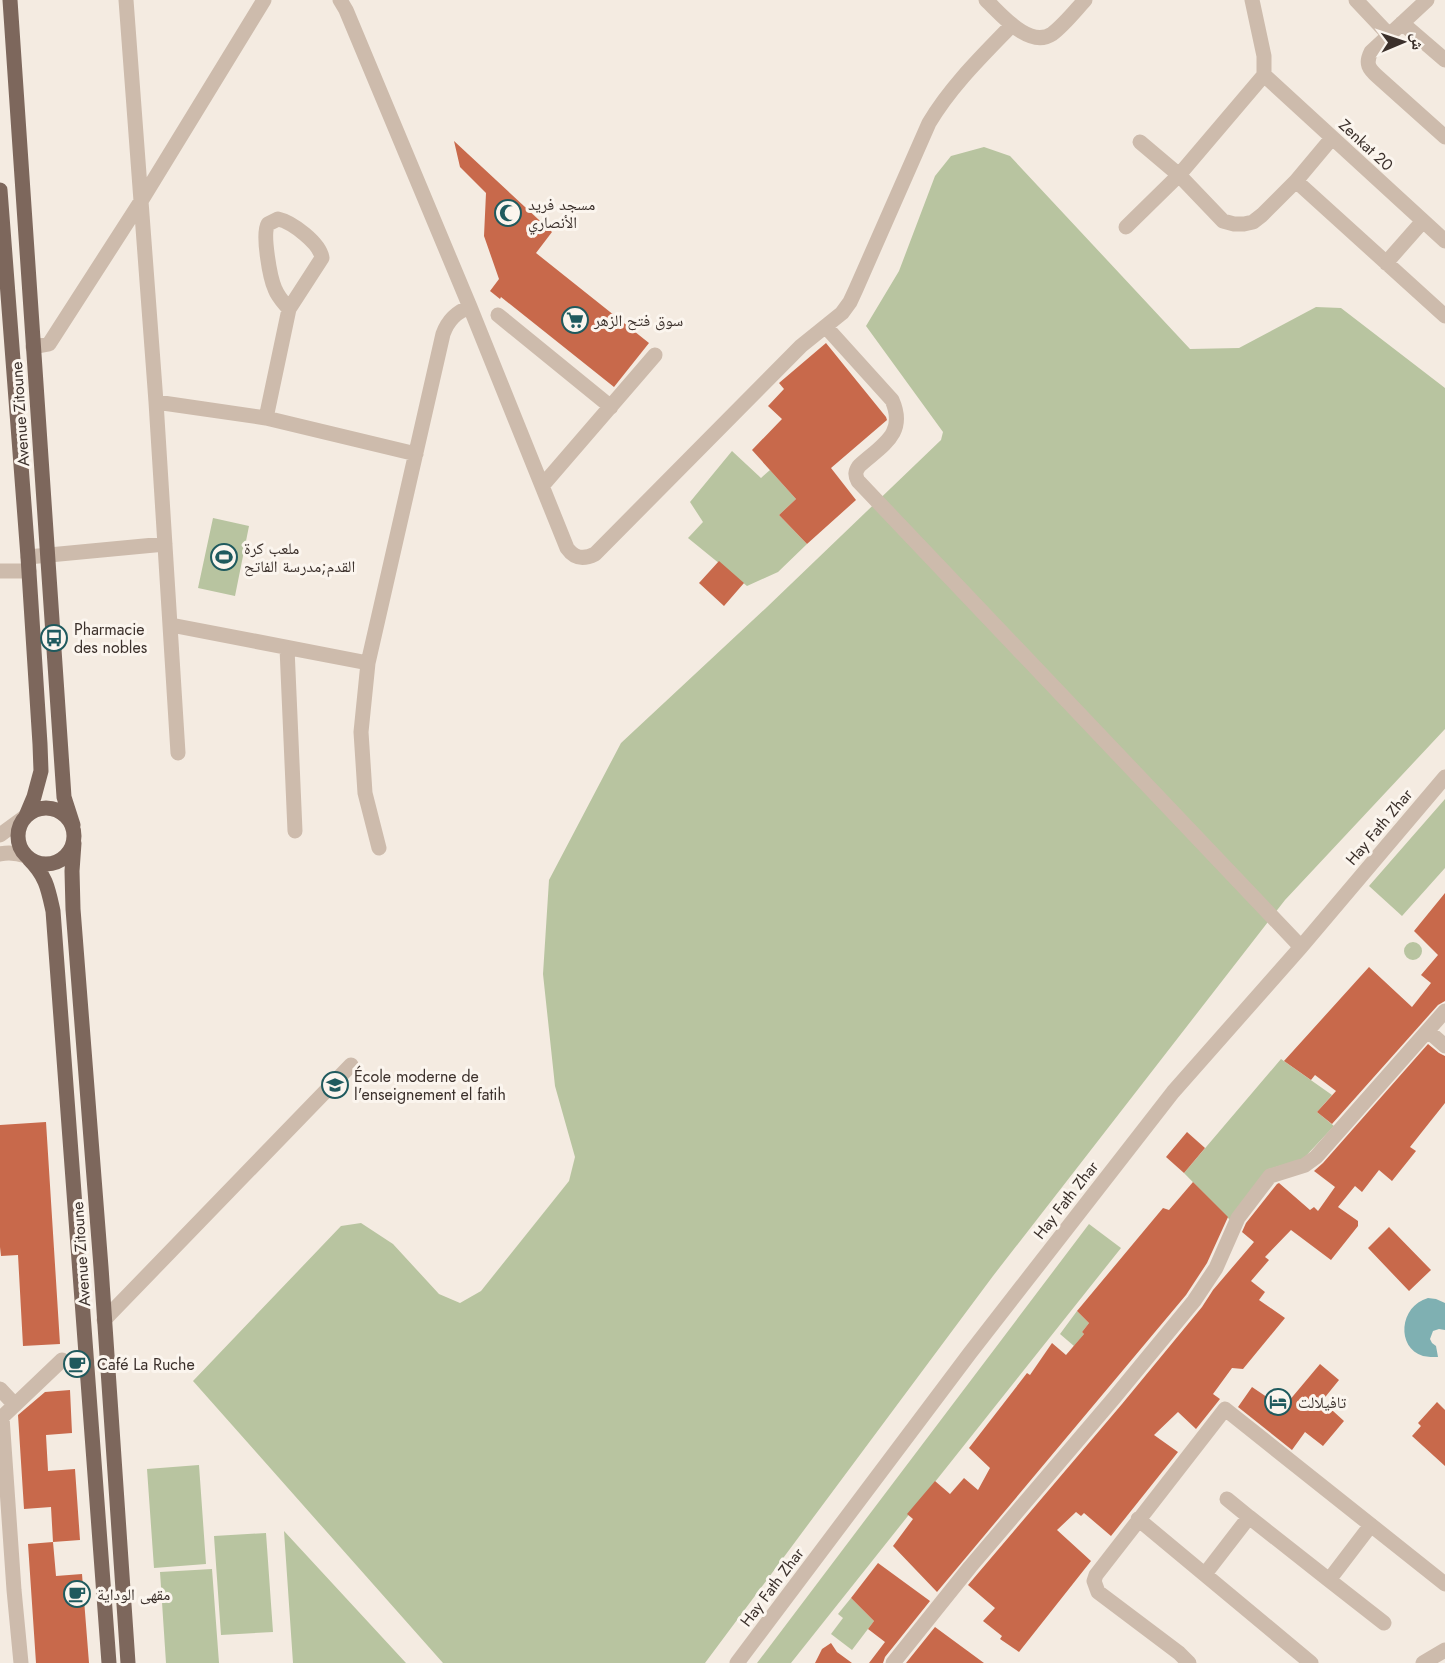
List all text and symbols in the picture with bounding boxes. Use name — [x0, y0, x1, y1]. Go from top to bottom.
north arrow — [1373, 12, 1433, 72]
text: ش — [1406, 33, 1429, 50]
street label: Zenkat 20 — [1334, 114, 1398, 176]
place label: مسجد فريد الأنصاري — [528, 193, 595, 235]
mosque icon: مسجد فريد الأنصاري — [493, 198, 523, 228]
supermarket icon: سوق فتح الزهر — [560, 305, 590, 335]
place label: سوق فتح الزهر — [593, 309, 683, 332]
street label: Avenue Zitoune — [5, 361, 35, 467]
place label: ملعب كرة القدم;مدرسة الفاتح — [244, 537, 355, 578]
sports icon: ملعب كرة القدم;مدرسة الفاتح — [209, 542, 239, 572]
place label: Pharmacie des nobles — [74, 618, 147, 659]
bus stop icon: Pharmacie des nobles — [39, 623, 69, 653]
street label: Hay Fath Zhar — [1340, 783, 1418, 870]
place label: École moderne de l'enseignement el fatih — [354, 1065, 506, 1106]
school or university icon: École moderne de l'enseignement el fatih — [320, 1070, 350, 1100]
street label: Hay Fath Zhar — [1028, 1156, 1104, 1244]
street label: Avenue Zitoune — [66, 1201, 96, 1307]
cafe icon: Café La Ruche — [62, 1349, 92, 1379]
place label: Café La Ruche — [97, 1353, 195, 1376]
hotel icon: تافيلالت — [1263, 1387, 1293, 1417]
place label: تافيلالت — [1298, 1391, 1347, 1414]
street label: Hay Fath Zhar — [735, 1542, 810, 1631]
cafe icon: مقهى الوداية — [62, 1579, 92, 1609]
place label: مقهى الوداية — [97, 1583, 170, 1606]

